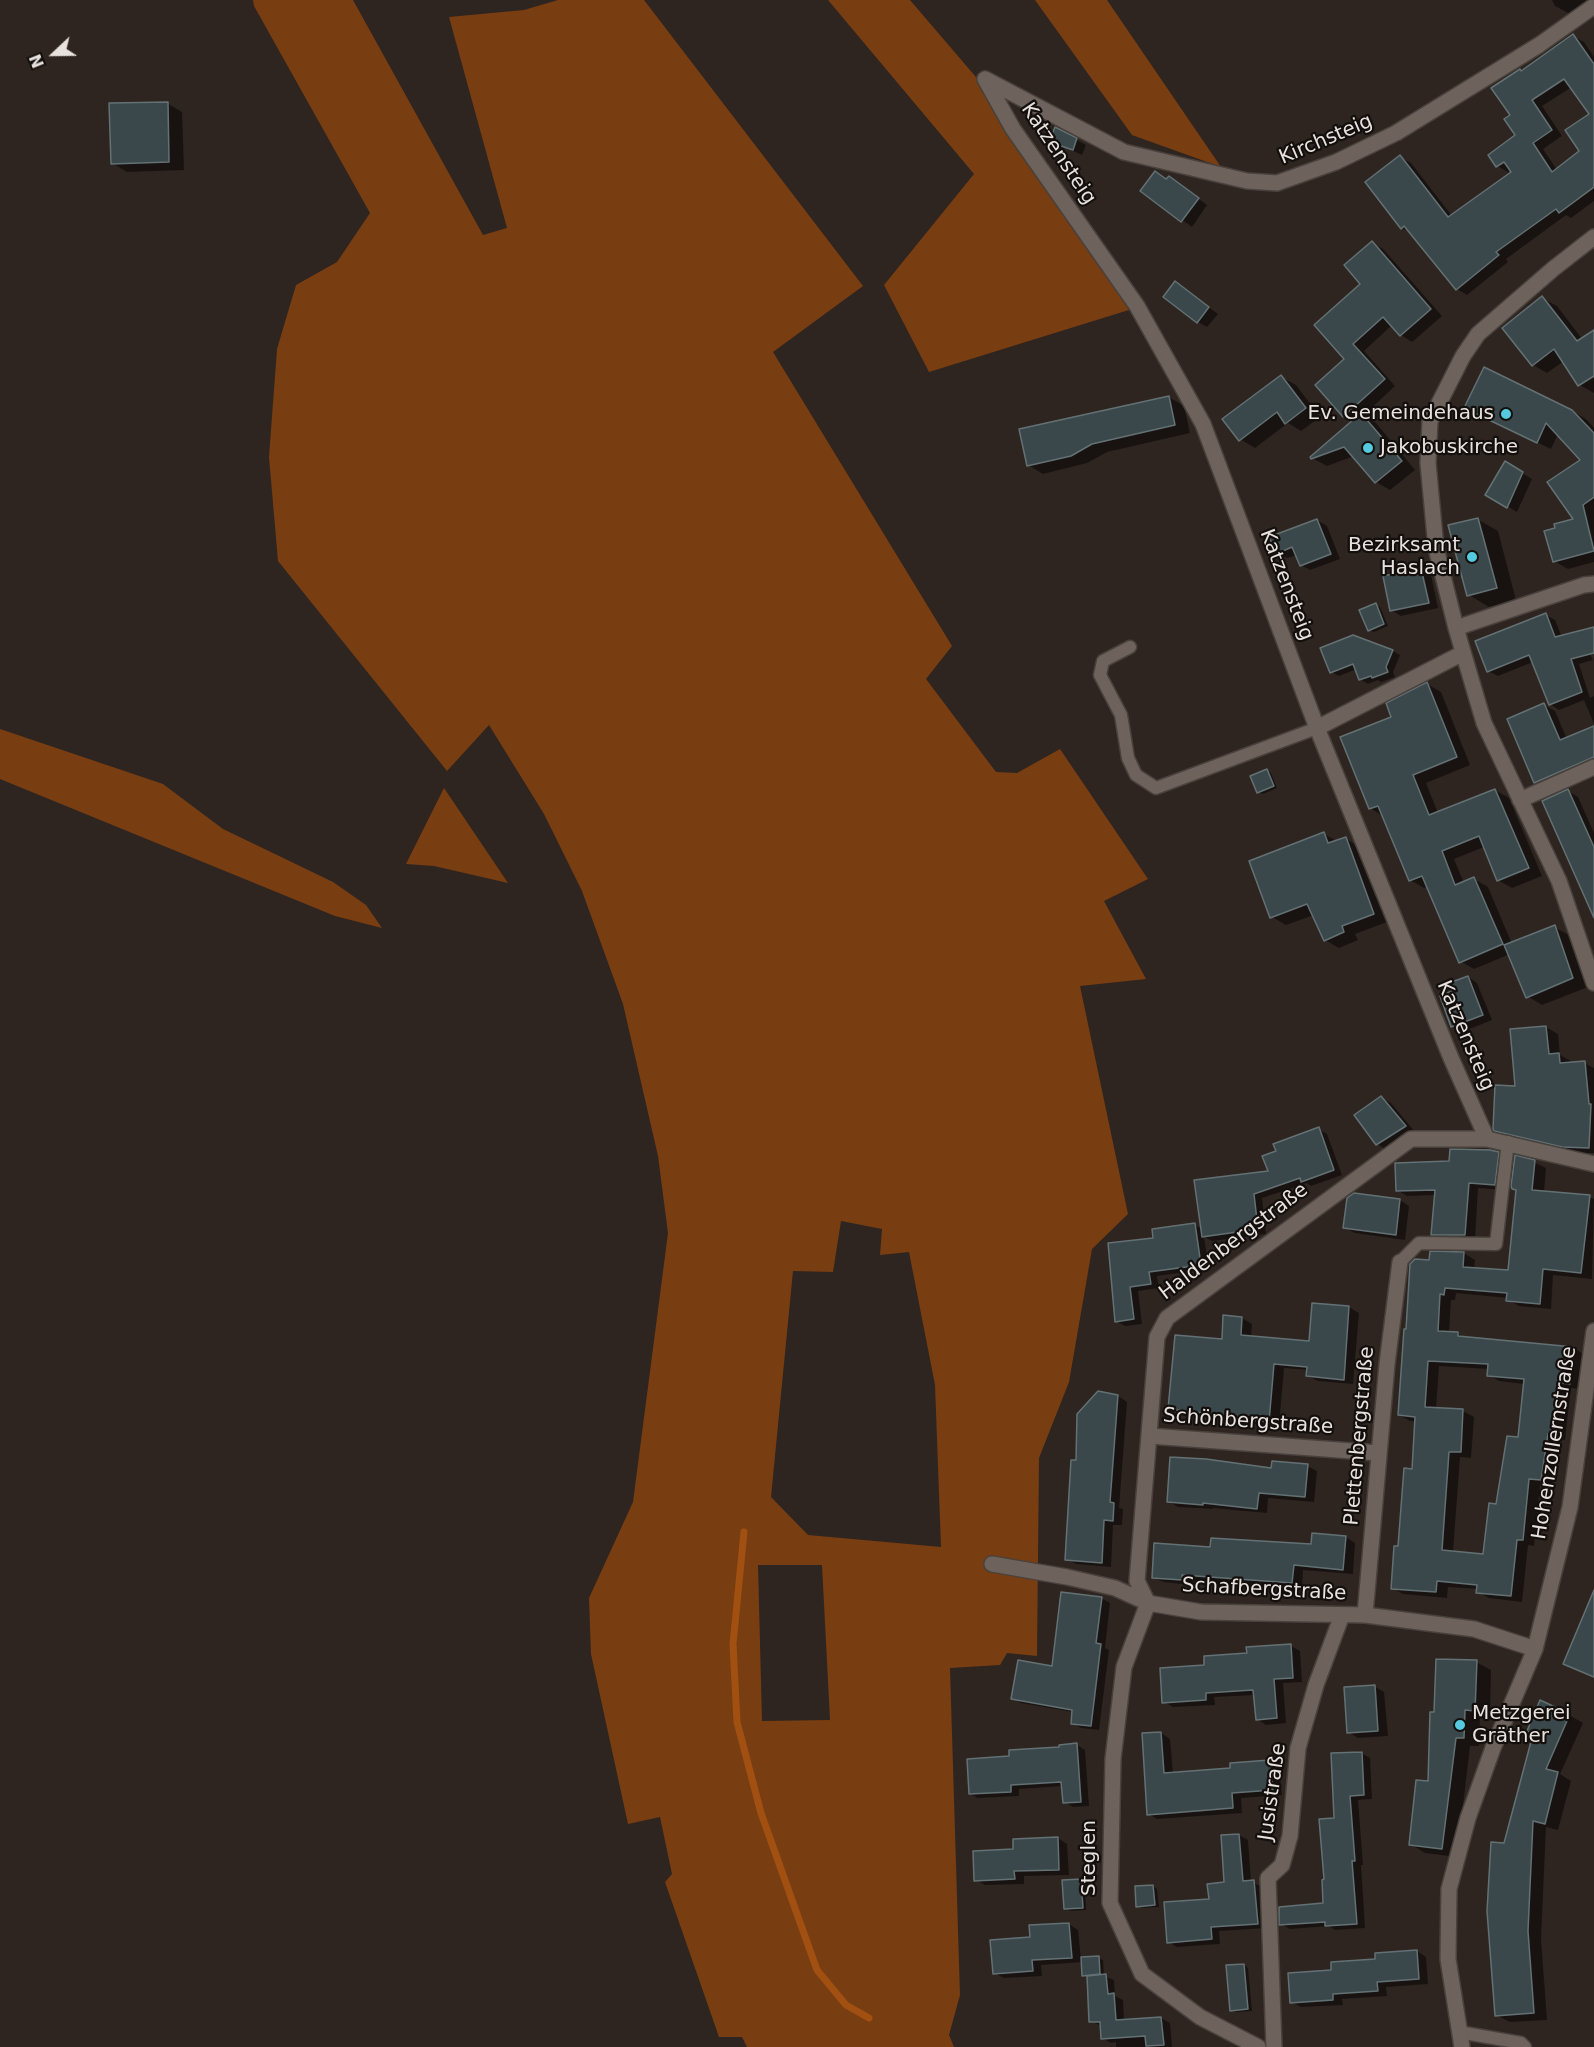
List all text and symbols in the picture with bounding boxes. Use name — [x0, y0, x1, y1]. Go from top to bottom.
north arrow — [24, 24, 84, 84]
text: N — [26, 51, 48, 71]
street label: Katzensteig — [1015, 99, 1101, 209]
street label: Kirchsteig — [1276, 110, 1376, 170]
place label: Ev. Gemeindehaus — [1308, 402, 1494, 426]
marker: Ev. Gemeindehaus — [1499, 407, 1513, 421]
place label: Jakobuskirche — [1380, 436, 1518, 460]
marker: Jakobuskirche — [1361, 441, 1375, 455]
street label: Katzensteig — [1254, 526, 1318, 644]
place label: Bezirksamt Haslach — [1348, 534, 1460, 581]
marker: Bezirksamt Haslach — [1465, 550, 1479, 564]
street label: Katzensteig — [1431, 977, 1499, 1095]
street label: Haldenbergstraße — [1155, 1178, 1313, 1306]
street label: Plettenbergstraße — [1340, 1345, 1380, 1527]
street label: Hohenzollernstraße — [1528, 1345, 1582, 1541]
street label: Schönbergstraße — [1162, 1404, 1334, 1440]
street label: Schafbergstraße — [1181, 1574, 1347, 1606]
place label: Metzgerei Gräther — [1472, 1702, 1571, 1749]
marker: Metzgerei Gräther — [1453, 1718, 1467, 1732]
street label: Jusistraße — [1254, 1742, 1292, 1842]
street label: Steglen — [1078, 1820, 1102, 1896]

